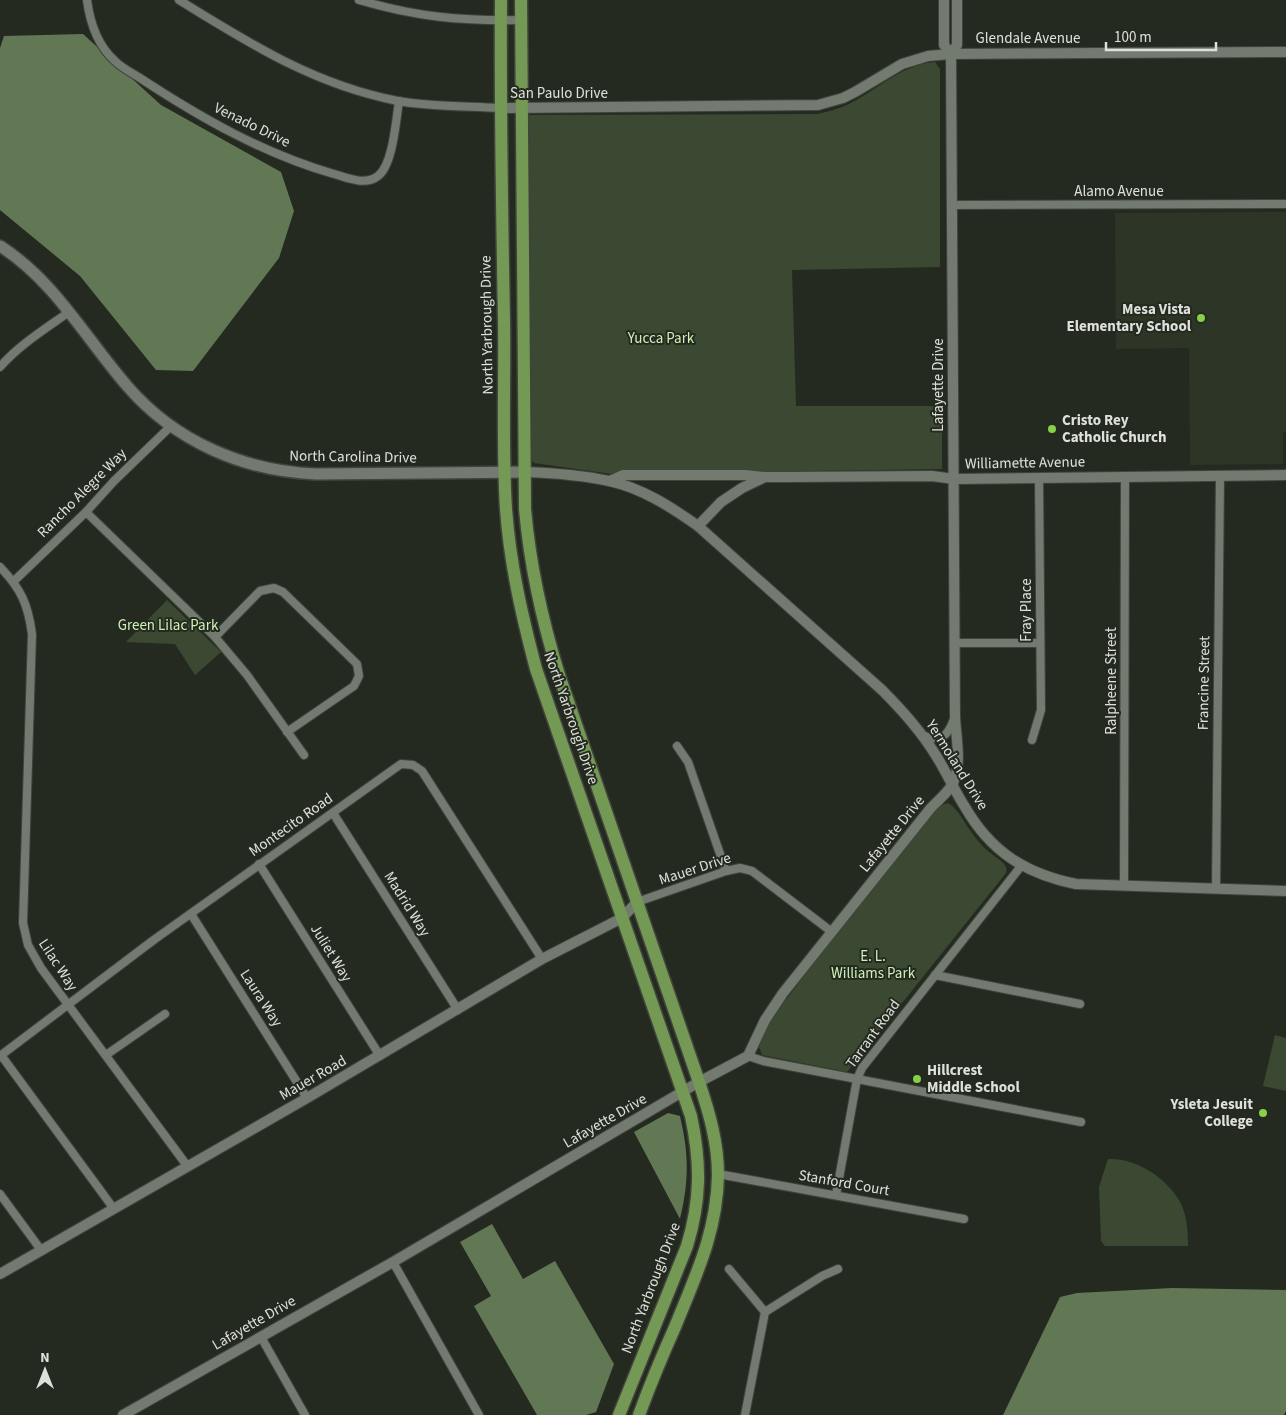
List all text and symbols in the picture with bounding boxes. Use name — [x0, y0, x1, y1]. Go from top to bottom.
scale bar — [1106, 20, 1216, 52]
text: 100 m — [1114, 27, 1152, 48]
street label: Glendale Avenue — [975, 28, 1081, 49]
street label: San Paulo Drive — [510, 83, 608, 104]
street label: Venado Drive — [210, 97, 294, 153]
street label: Alamo Avenue — [1074, 181, 1164, 202]
street label: North Yarbrough Drive — [475, 255, 499, 395]
place label: Mesa Vista Elementary School — [1066, 299, 1192, 337]
marker: Mesa Vista Elementary School — [1195, 312, 1207, 324]
park label: Yucca Park — [627, 328, 695, 349]
street label: Lafayette Drive — [928, 338, 949, 432]
place label: Cristo Rey Catholic Church — [1062, 410, 1167, 448]
marker: Cristo Rey Catholic Church — [1046, 423, 1058, 435]
street label: Rancho Alegre Way — [33, 444, 131, 542]
street label: North Carolina Drive — [289, 445, 417, 469]
street label: Williamette Avenue — [965, 451, 1085, 475]
street label: Fray Place — [1016, 578, 1037, 642]
park label: Green Lilac Park — [118, 615, 219, 636]
street label: Ralpheene Street — [1101, 627, 1122, 735]
street label: Francine Street — [1193, 636, 1215, 730]
street label: North Yarbrough Drive — [538, 649, 604, 787]
street label: Yermoland Drive — [920, 715, 993, 814]
street label: Montecito Road — [245, 788, 337, 862]
street label: Lafayette Drive — [854, 791, 930, 877]
street label: Mauer Drive — [656, 847, 734, 891]
street label: Madrid Way — [379, 867, 435, 941]
street label: Juliet Way — [305, 920, 357, 986]
street label: Lilac Way — [33, 935, 83, 995]
park label: E. L. Williams Park — [831, 946, 916, 984]
street label: Laura Way — [235, 965, 287, 1031]
street label: Tarrant Road — [841, 995, 905, 1073]
street label: Mauer Road — [276, 1050, 350, 1106]
place label: Hillcrest Middle School — [927, 1060, 1020, 1098]
marker: Hillcrest Middle School — [911, 1073, 923, 1085]
street label: Lafayette Drive — [559, 1089, 651, 1153]
place label: Ysleta Jesuit College — [1170, 1094, 1253, 1132]
marker: Ysleta Jesuit College — [1257, 1107, 1269, 1119]
street label: Stanford Court — [797, 1165, 891, 1201]
street label: North Yarbrough Drive — [616, 1219, 686, 1357]
street label: Lafayette Drive — [208, 1291, 300, 1355]
north arrow — [20, 1345, 70, 1395]
text: N — [40, 1348, 50, 1368]

